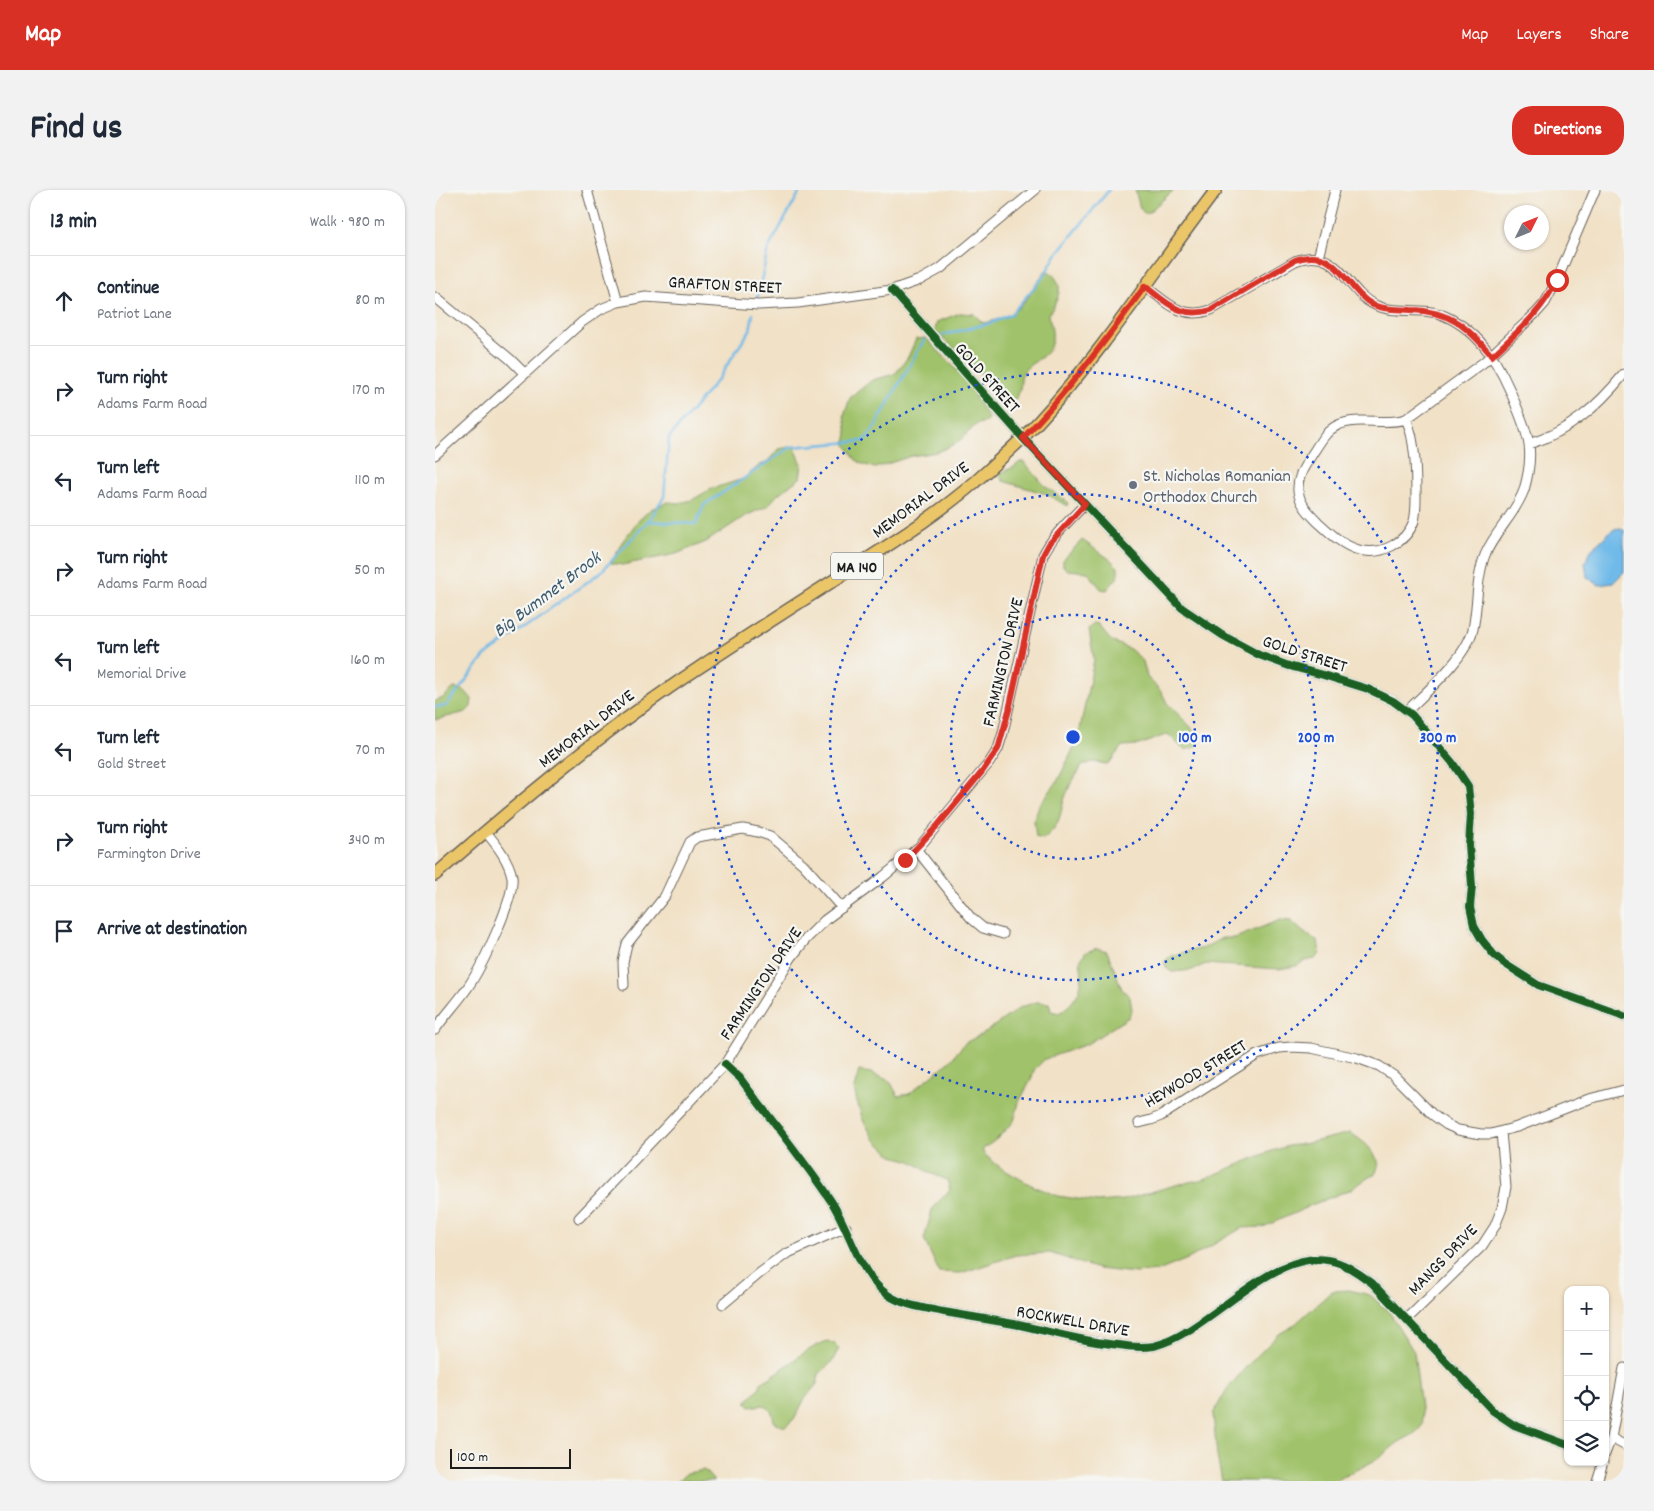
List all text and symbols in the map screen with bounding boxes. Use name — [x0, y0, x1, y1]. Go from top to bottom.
text: Map — [25, 18, 61, 52]
text: Map — [1461, 23, 1488, 48]
text: Layers — [1516, 23, 1562, 48]
text: Share — [1590, 23, 1629, 48]
text: Find us — [30, 105, 122, 155]
button: Directions — [1512, 106, 1624, 155]
north arrow — [1504, 205, 1549, 250]
text: 13 min — [50, 208, 97, 238]
text: Walk · 980 m — [310, 211, 385, 234]
route start — [1546, 269, 1569, 292]
street label: GRAFTON STREET — [667, 271, 782, 302]
text: Continue — [97, 276, 159, 303]
icon: ahead — [50, 287, 78, 315]
text: 80 m — [355, 289, 385, 312]
text: Patriot Lane — [97, 303, 172, 326]
street label: GOLD STREET — [948, 338, 1025, 420]
text: Turn right — [97, 366, 168, 393]
icon: right — [50, 377, 78, 405]
text: 170 m — [352, 379, 385, 402]
text: Adams Farm Road — [97, 393, 207, 416]
text: Turn left — [97, 456, 160, 483]
street label: MEMORIAL DRIVE — [868, 456, 975, 546]
place label: St. Nicholas Romanian Orthodox Church — [1143, 465, 1291, 511]
icon: left — [50, 467, 78, 495]
text: 110 m — [355, 469, 385, 492]
marker: St. Nicholas Romanian Orthodox Church — [1127, 479, 1139, 491]
text: Adams Farm Road — [97, 483, 207, 506]
water label: Big Bummet Brook — [488, 545, 609, 645]
text: Turn right — [97, 546, 168, 573]
road number: MA 140 — [831, 552, 883, 580]
icon: right — [50, 557, 78, 585]
text: 50 m — [354, 559, 385, 582]
text: Adams Farm Road — [97, 573, 207, 596]
street label: FARMINGTON DRIVE — [977, 596, 1031, 730]
street label: GOLD STREET — [1259, 630, 1350, 681]
text: Turn left — [97, 636, 160, 663]
icon: left — [50, 647, 78, 675]
text: 160 m — [350, 649, 385, 672]
text: Memorial Drive — [97, 663, 186, 686]
street label: MEMORIAL DRIVE — [534, 684, 641, 775]
text: Turn left — [97, 726, 160, 753]
centre of rings — [1064, 728, 1082, 746]
text: 100 m — [1178, 728, 1212, 750]
text: 200 m — [1298, 728, 1334, 750]
text: 300 m — [1420, 728, 1456, 750]
icon: left — [50, 737, 78, 765]
text: 70 m — [355, 739, 385, 762]
text: Gold Street — [97, 753, 166, 776]
text: Turn right — [97, 816, 168, 843]
icon: right — [50, 827, 78, 855]
text: 340 m — [348, 829, 385, 852]
text: Farmington Drive — [97, 843, 201, 866]
route end — [894, 849, 917, 872]
icon: arrive — [50, 917, 78, 945]
text: Arrive at destination — [97, 917, 247, 944]
street label: FARMINGTON DRIVE — [715, 923, 809, 1046]
street label: HEYWOOD STREET — [1140, 1035, 1252, 1116]
street label: MANGS DRIVE — [1403, 1219, 1484, 1302]
map controls — [1564, 1286, 1609, 1466]
button: + — [1564, 1286, 1609, 1331]
street label: ROCKWELL DRIVE — [1014, 1300, 1131, 1345]
button: − — [1564, 1331, 1609, 1376]
button: locate — [1564, 1376, 1609, 1421]
button: layers — [1564, 1421, 1609, 1466]
scale bar — [450, 1446, 571, 1469]
text: 100 m — [457, 1448, 488, 1468]

